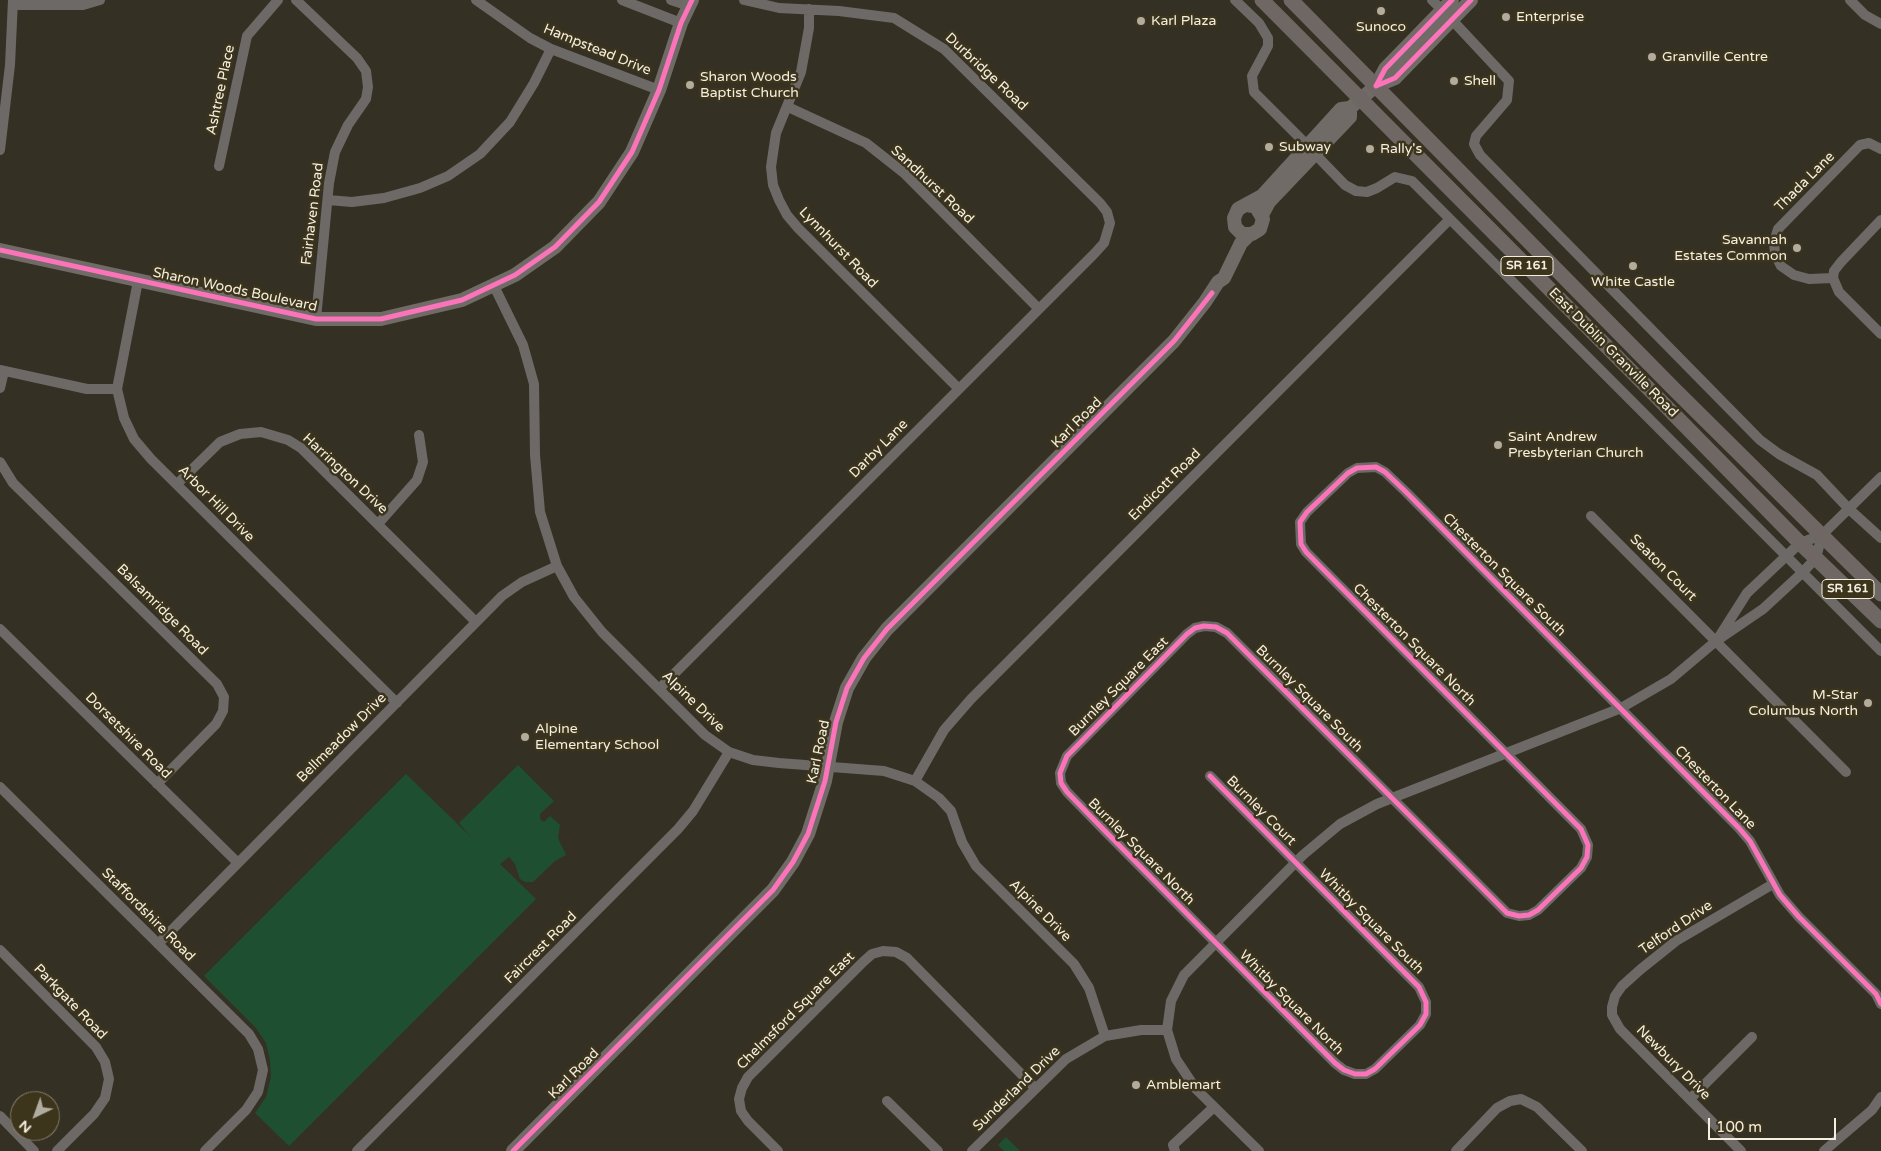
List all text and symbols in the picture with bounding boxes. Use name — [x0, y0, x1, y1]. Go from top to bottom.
marker: Sunoco — [1375, 5, 1387, 17]
place label: Enterprise — [1516, 9, 1584, 25]
marker: Enterprise — [1500, 11, 1512, 23]
place label: Karl Plaza — [1151, 13, 1216, 29]
marker: Karl Plaza — [1135, 15, 1147, 27]
place label: Sunoco — [1356, 19, 1406, 35]
street label: Hampstead Drive — [541, 21, 653, 79]
street label: Durbridge Road — [941, 30, 1031, 114]
street label: Ashtree Place — [203, 43, 239, 137]
place label: Granville Centre — [1662, 49, 1768, 65]
marker: Granville Centre — [1646, 51, 1658, 63]
place label: Sharon Woods Baptist Church — [700, 69, 799, 102]
place label: Shell — [1464, 73, 1496, 89]
marker: Shell — [1448, 75, 1460, 87]
marker: Sharon Woods Baptist Church — [684, 79, 696, 91]
place label: Subway — [1279, 139, 1331, 155]
marker: Subway — [1263, 141, 1275, 153]
place label: Rally's — [1380, 141, 1422, 157]
street label: Sandhurst Road — [887, 142, 977, 228]
marker: Rally's — [1364, 143, 1376, 155]
street label: Thada Lane — [1772, 149, 1838, 215]
street label: Fairhaven Road — [298, 162, 328, 266]
street label: Lynnhurst Road — [795, 204, 881, 292]
place label: Savannah Estates Common — [1674, 232, 1787, 264]
marker: Savannah Estates Common — [1791, 242, 1803, 254]
road number: SR 161 — [1501, 256, 1553, 276]
marker: White Castle — [1627, 260, 1639, 272]
street label: Sharon Woods Boulevard — [151, 264, 319, 316]
place label: White Castle — [1591, 274, 1675, 290]
street label: East Dublin Granville Road — [1545, 285, 1681, 421]
street label: Karl Road — [1048, 394, 1106, 452]
street label: Darby Lane — [846, 416, 912, 482]
place label: Saint Andrew Presbyterian Church — [1508, 429, 1644, 462]
street label: Harrington Drive — [299, 430, 391, 518]
marker: Saint Andrew Presbyterian Church — [1492, 439, 1504, 451]
street label: Endicott Road — [1125, 445, 1205, 525]
street label: Arbor Hill Drive — [174, 462, 258, 546]
street label: Chesterton Square South — [1439, 510, 1569, 640]
street label: Seaton Court — [1626, 531, 1700, 605]
street label: Balsamridge Road — [113, 561, 211, 659]
street label: Chesterton Square North — [1349, 580, 1479, 710]
road number: SR 161 — [1822, 580, 1874, 598]
street label: Burnley Square East — [1066, 634, 1172, 740]
street label: Burnley Square South — [1252, 642, 1366, 756]
street label: Alpine Drive — [658, 668, 728, 736]
place label: M-Star Columbus North — [1749, 687, 1858, 720]
street label: Dorsetshire Road — [81, 689, 175, 783]
street label: Bellmeadow Drive — [294, 690, 390, 786]
marker: M-Star Columbus North — [1862, 697, 1874, 709]
street label: Karl Road — [804, 719, 834, 785]
place label: Alpine Elementary School — [535, 721, 659, 754]
marker: Alpine Elementary School — [519, 731, 531, 743]
street label: Chesterton Lane — [1671, 743, 1759, 833]
street label: Burnley Court — [1223, 773, 1299, 849]
street label: Burnley Square North — [1084, 795, 1198, 909]
street label: Staffordshire Road — [98, 865, 198, 965]
street label: Whitby Square South — [1315, 866, 1427, 978]
street label: Alpine Drive — [1006, 877, 1074, 945]
street label: Telford Drive — [1636, 897, 1716, 959]
street label: Faircrest Road — [501, 908, 581, 988]
street label: Whitby Square North — [1235, 947, 1347, 1059]
street label: Chelmsford Square East — [734, 949, 858, 1073]
street label: Parkgate Road — [30, 961, 110, 1043]
street label: Newbury Drive — [1632, 1022, 1714, 1104]
street label: Sunderland Drive — [970, 1043, 1064, 1135]
street label: Karl Road — [545, 1045, 603, 1103]
place label: Amblemart — [1146, 1077, 1221, 1093]
marker: Amblemart — [1130, 1079, 1142, 1091]
north arrow — [10, 1091, 60, 1141]
scale bar — [1711, 1108, 1838, 1140]
text: N — [15, 1117, 35, 1137]
text: 100 m — [1716, 1118, 1762, 1136]

